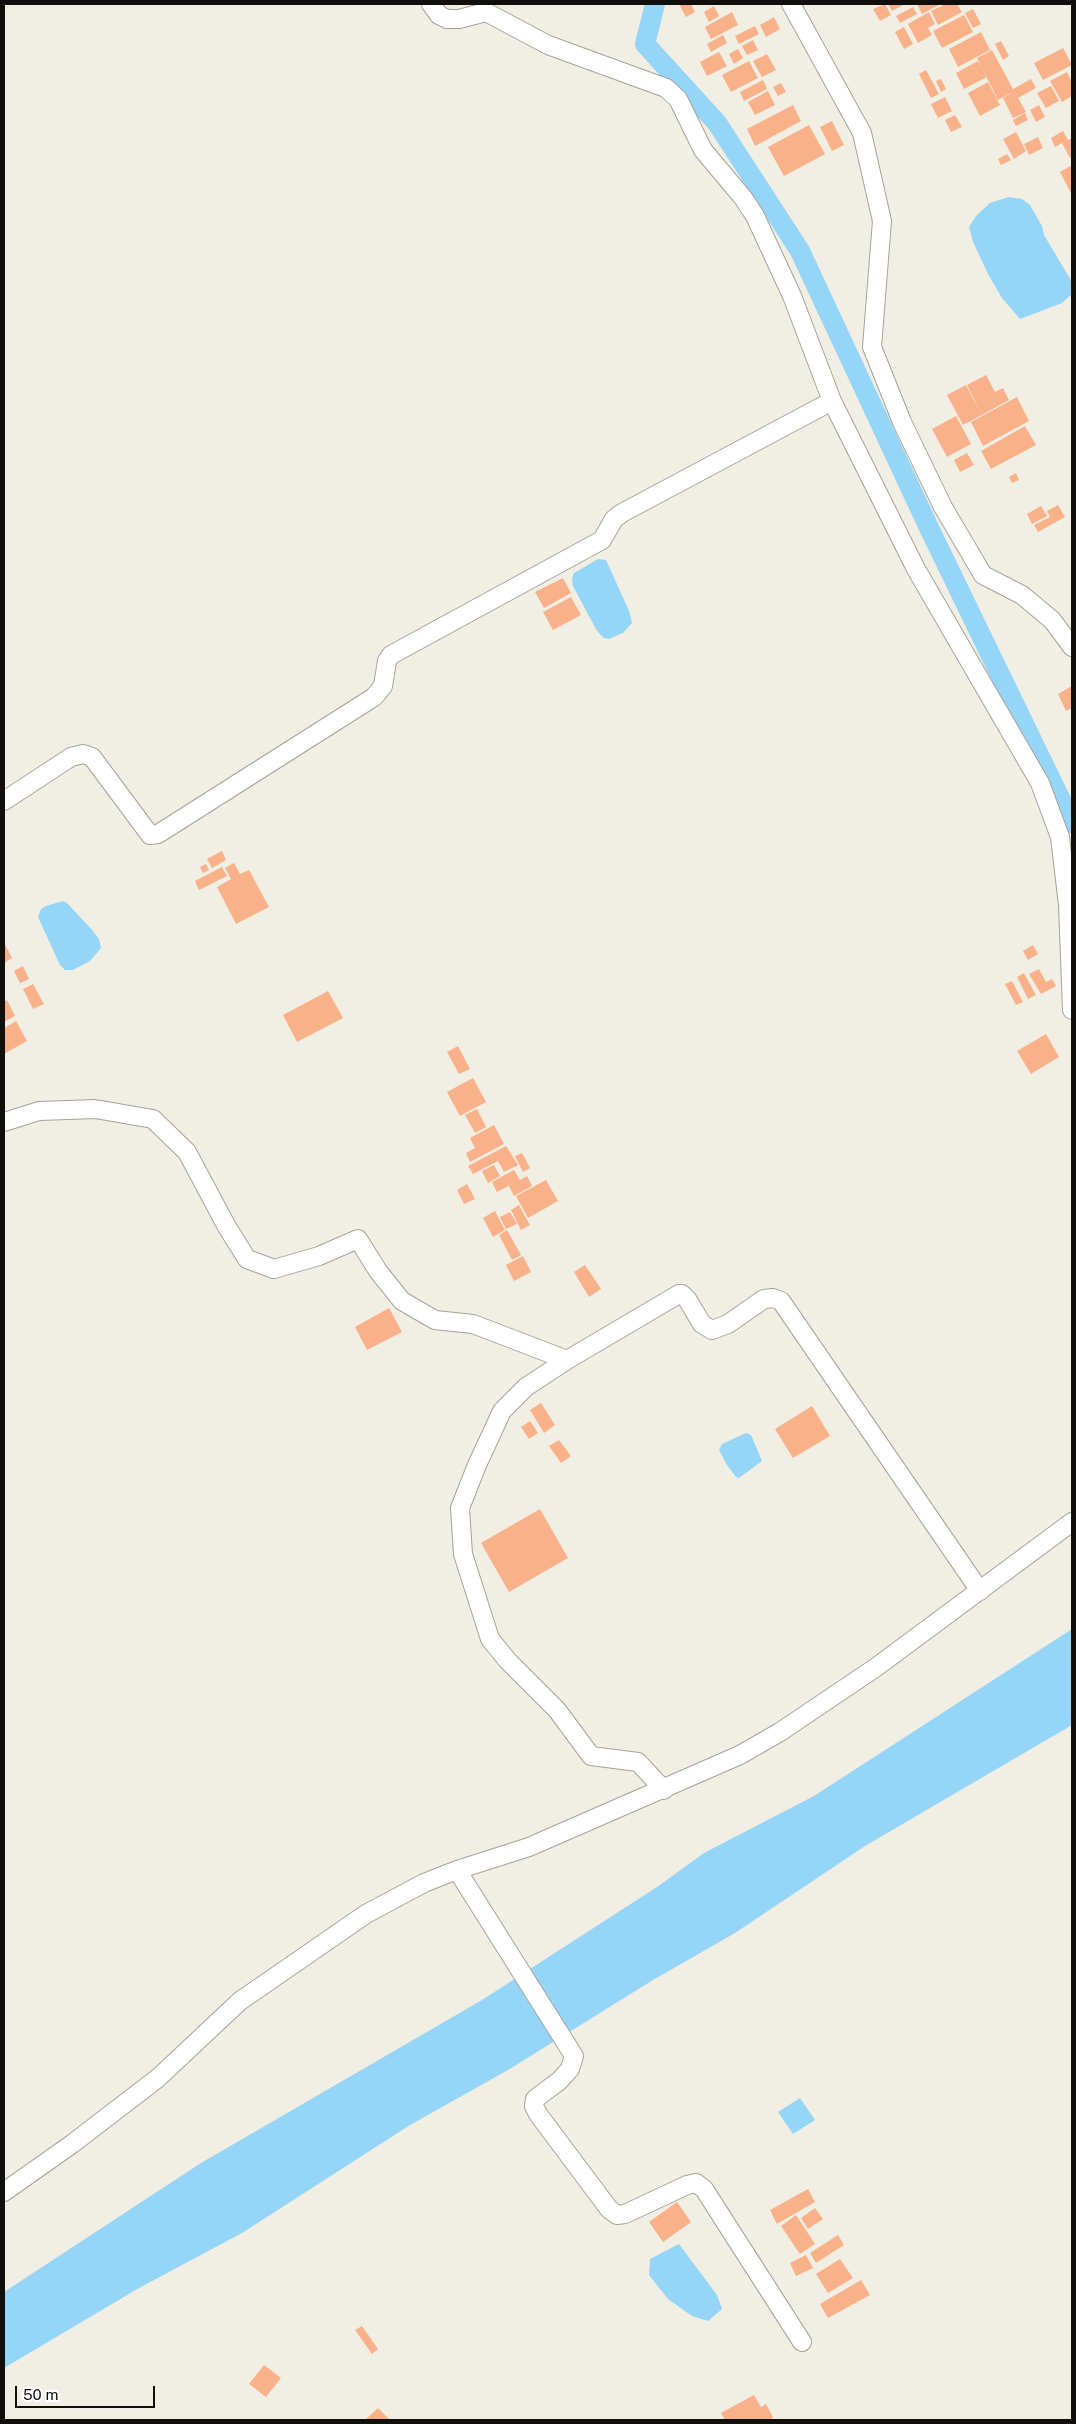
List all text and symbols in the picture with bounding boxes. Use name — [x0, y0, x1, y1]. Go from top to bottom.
scale bar — [18, 2376, 158, 2408]
text: 50 m — [23, 2386, 58, 2403]

